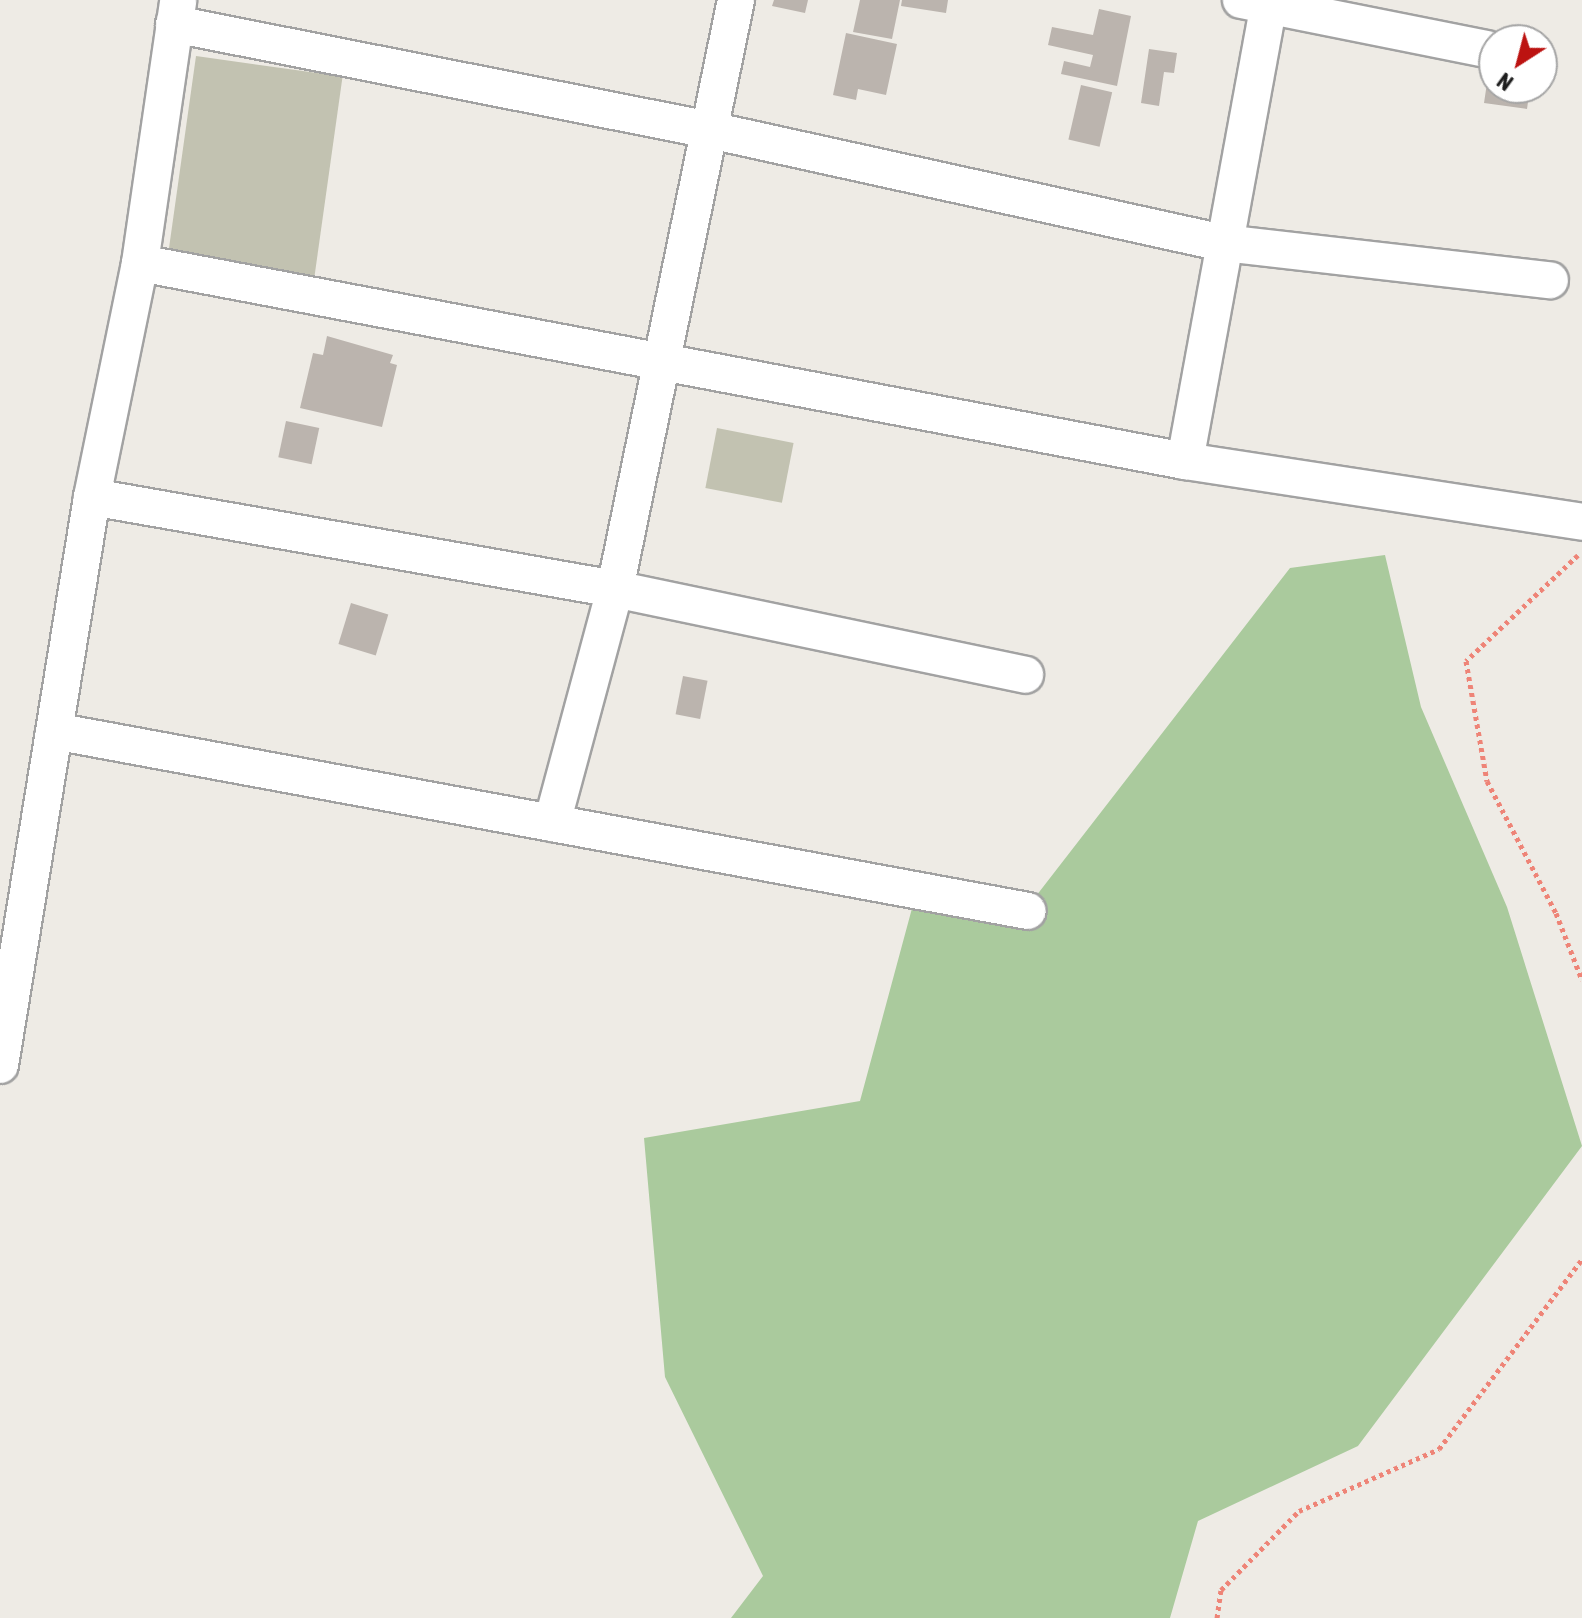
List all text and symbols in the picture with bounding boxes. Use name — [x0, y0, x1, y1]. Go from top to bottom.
north arrow — [1478, 24, 1558, 104]
text: N — [1492, 67, 1518, 96]

